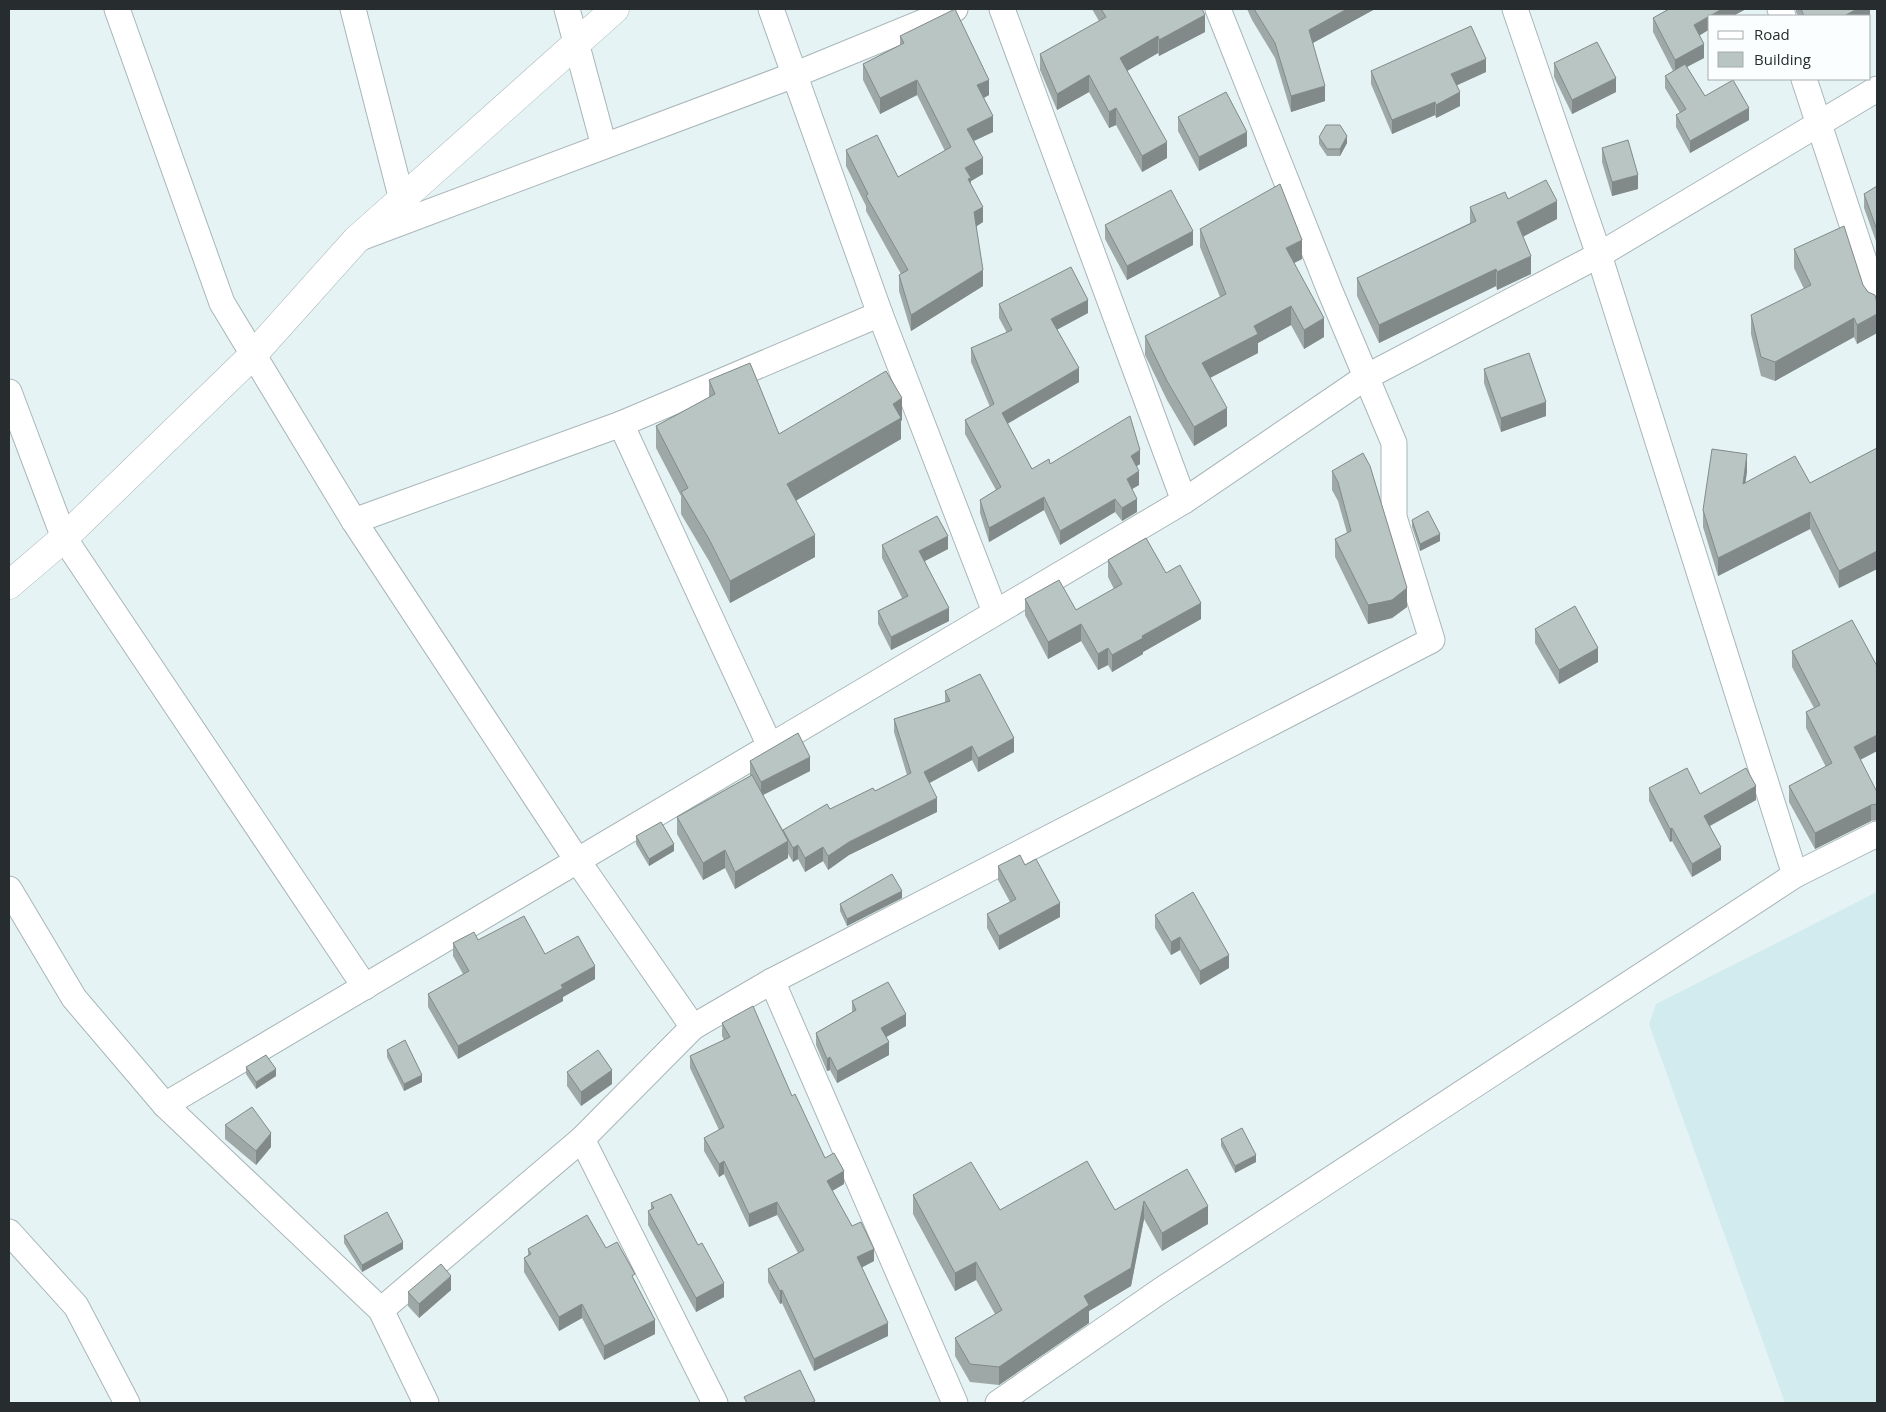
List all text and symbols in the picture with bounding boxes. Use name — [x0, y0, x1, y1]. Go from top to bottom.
legend — [1708, 15, 1871, 80]
text: Road — [1754, 24, 1790, 44]
text: Building — [1754, 49, 1811, 69]

